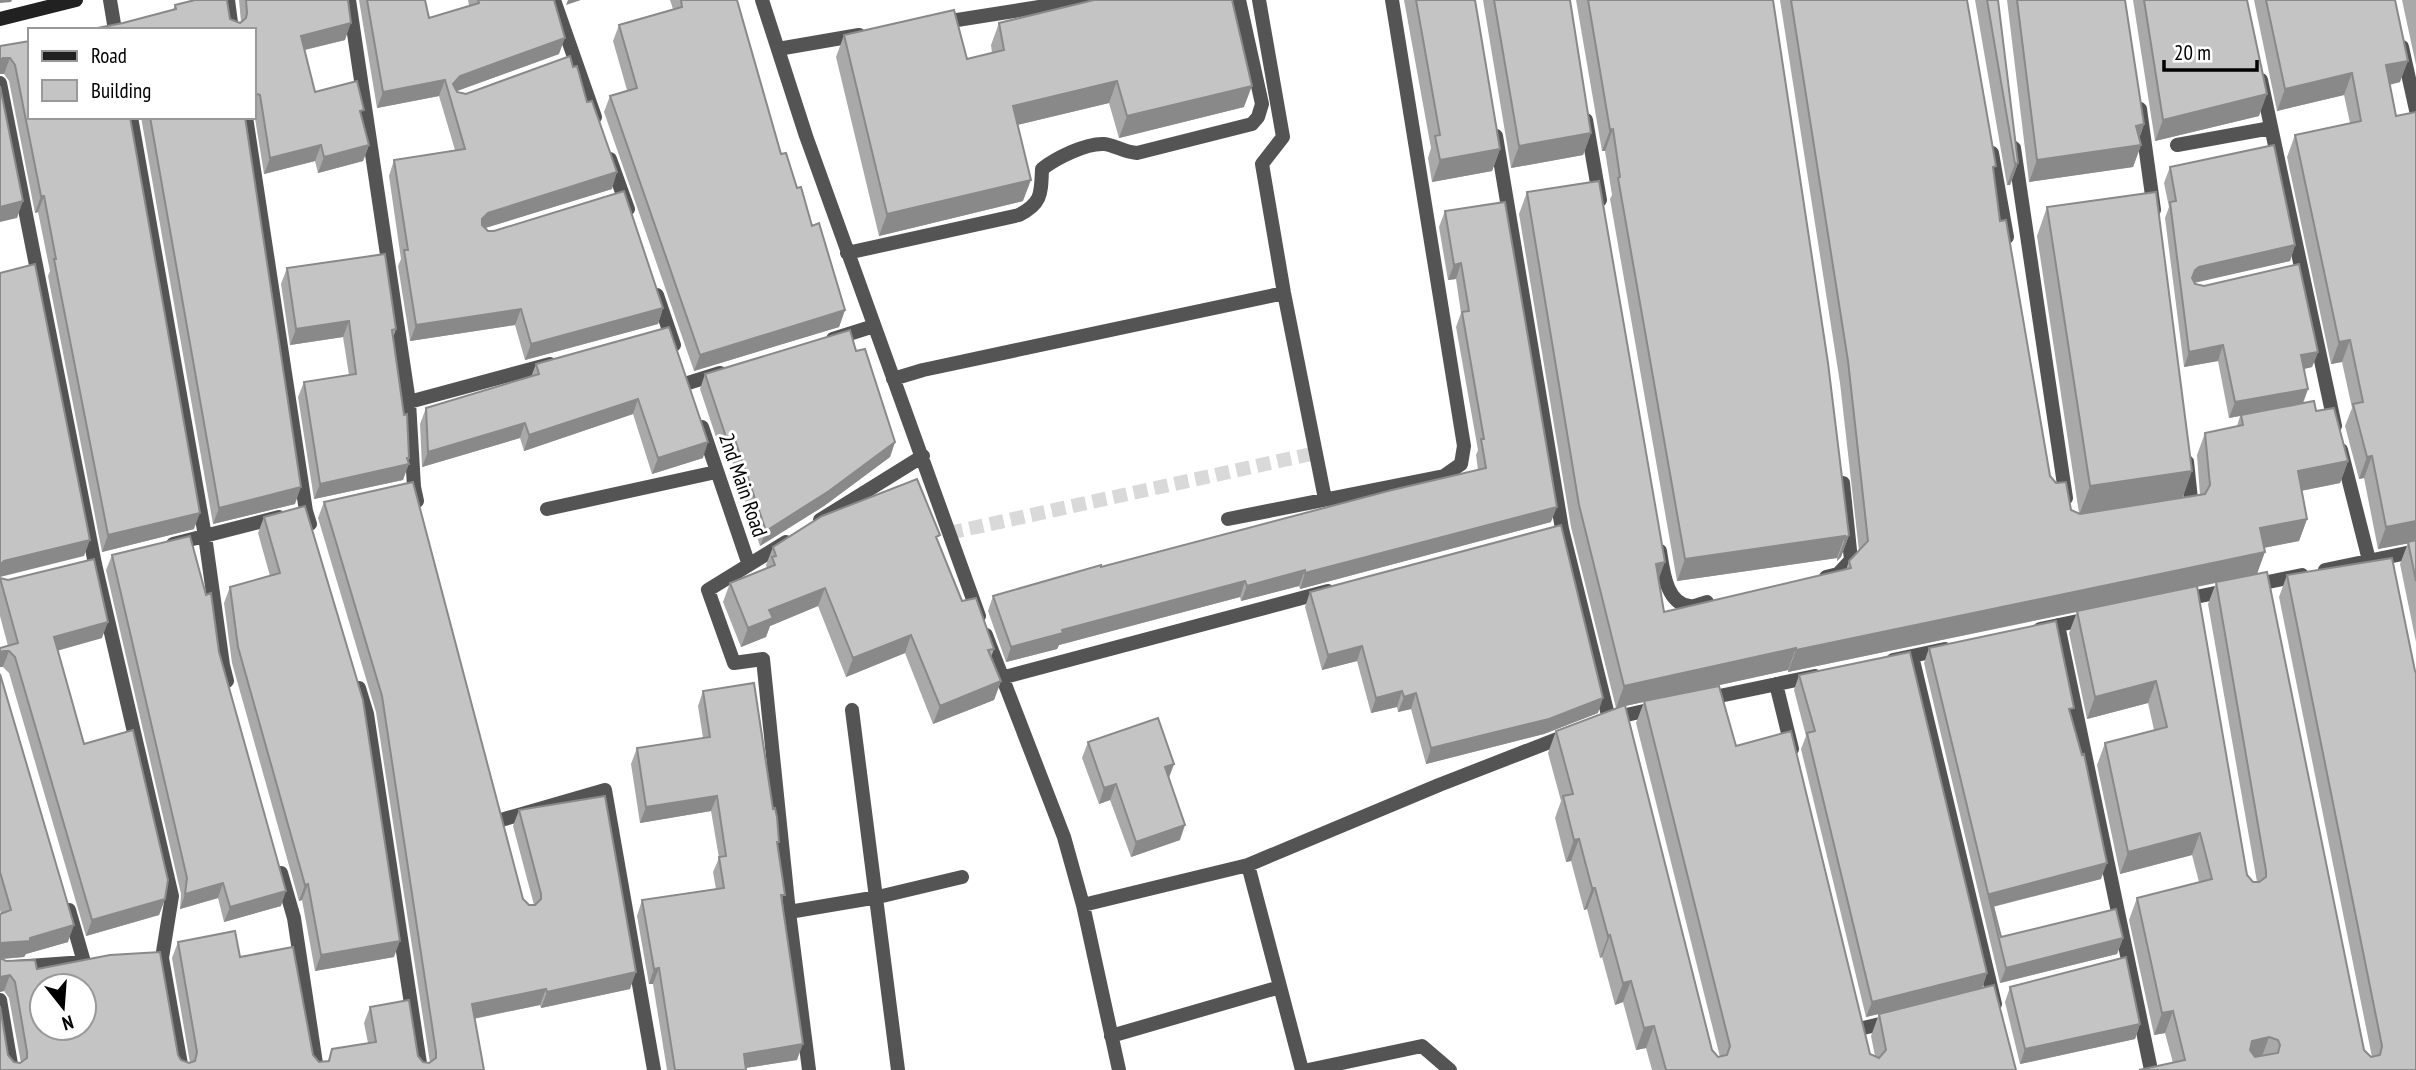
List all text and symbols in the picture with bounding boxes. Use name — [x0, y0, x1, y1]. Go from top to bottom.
legend — [28, 28, 256, 119]
scale bar — [2164, 28, 2257, 72]
text: 20 m — [2174, 39, 2211, 66]
text: Road — [91, 42, 127, 69]
text: Building — [91, 77, 151, 104]
street label: 2nd Main Road — [713, 429, 774, 540]
north arrow — [28, 972, 98, 1042]
text: N — [60, 1010, 76, 1036]

